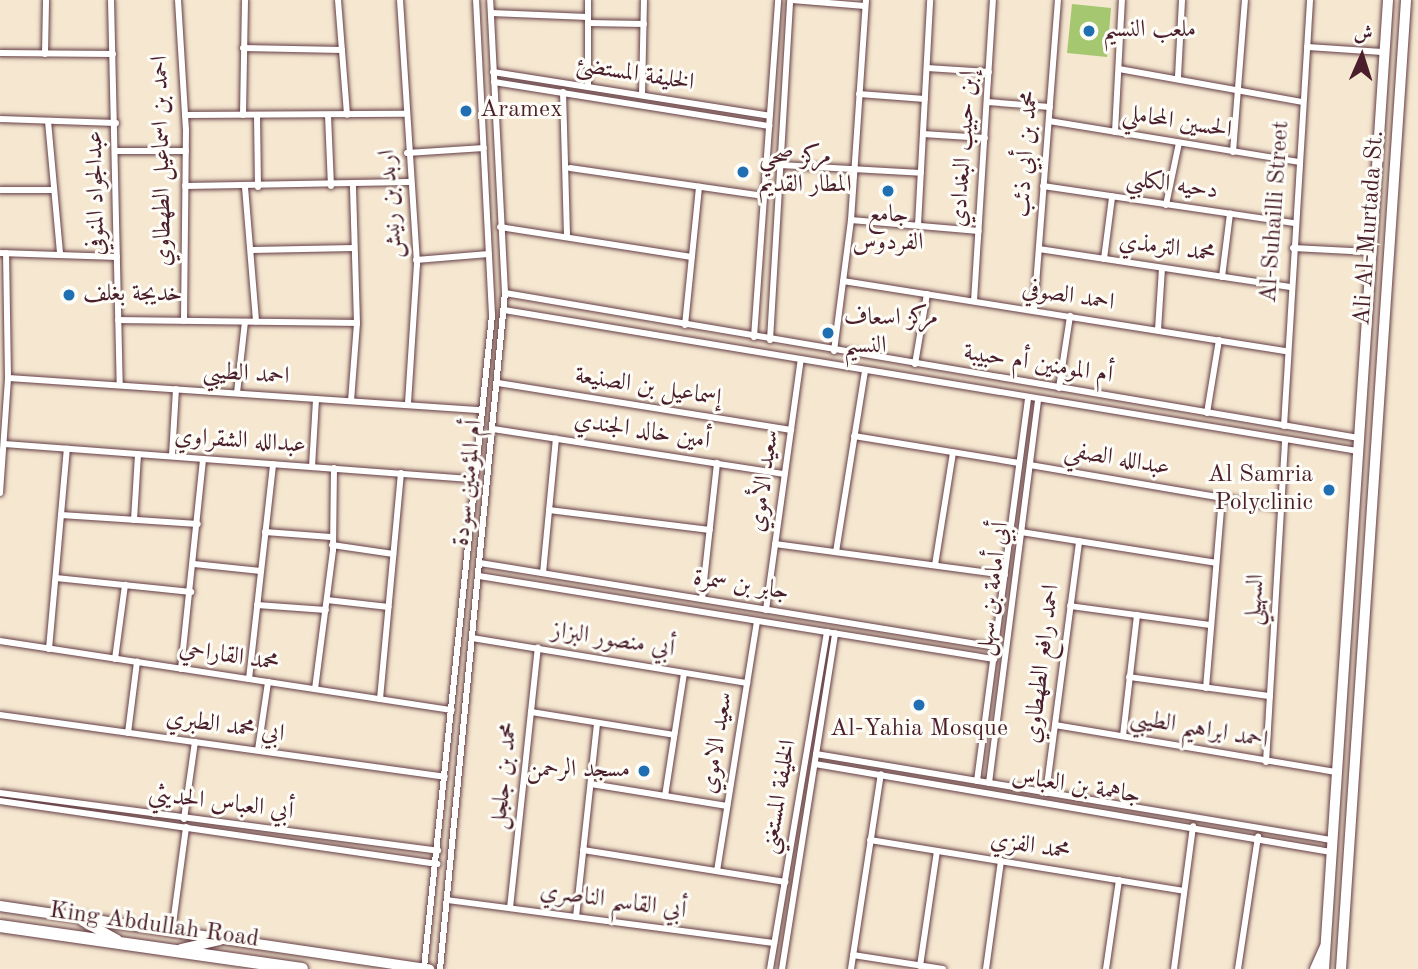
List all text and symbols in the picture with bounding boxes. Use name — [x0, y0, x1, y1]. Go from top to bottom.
place label: ملعب النسيم — [1103, 17, 1196, 45]
north arrow — [1327, 21, 1397, 91]
marker: ملعب النسيم — [1081, 23, 1097, 39]
text: ش — [1353, 25, 1373, 45]
street label: الخليفة المستضئ — [574, 51, 696, 99]
street label: احمد بن اسماعيل الطهطاوي — [147, 55, 179, 267]
street label: إبن حبيب البغدادي — [945, 70, 985, 228]
street label: محمد بن أبي ذئب — [1008, 90, 1046, 218]
place label: Aramex — [480, 97, 563, 125]
street label: الحسين المحاملي — [1120, 100, 1234, 146]
marker: Aramex — [458, 103, 474, 119]
street label: Al-Suhailli Street — [1255, 120, 1297, 304]
street label: Ali Al-Murtada St. — [1349, 129, 1391, 327]
street label: عبدالجواد المنوفي — [82, 130, 112, 256]
place label: مركز صحي المطار القديم — [759, 144, 852, 200]
street label: اربد بن رنيش — [374, 149, 410, 259]
marker: مركز صحي المطار القديم — [733, 162, 753, 182]
street label: دحيه الكلبي — [1124, 165, 1220, 207]
marker: جامع الفردوس — [880, 183, 896, 199]
place label: جامع الفردوس — [853, 202, 923, 258]
street label: محمد الترمذي — [1117, 228, 1217, 270]
street label: احمد الصوفي — [1020, 276, 1116, 318]
place label: خديجة بغلف — [83, 281, 182, 309]
marker: خديجة بغلف — [61, 287, 77, 303]
place label: مركز اسعاف النسيم — [844, 305, 938, 361]
marker: مركز اسعاف النسيم — [818, 323, 838, 343]
street label: أم المومنين أم حبيبة — [961, 339, 1115, 391]
street label: احمد الطيبي — [202, 358, 290, 392]
street label: إسماعيل بن الصنيعة — [573, 362, 723, 414]
street label: أمين خالد الجندي — [572, 407, 712, 457]
street label: أم المؤمنين سودة — [448, 418, 490, 548]
street label: عبدالله الشقراوي — [173, 423, 307, 461]
street label: سعيد الأموي — [744, 428, 786, 534]
street label: عبدالله الصفي — [1062, 437, 1172, 483]
place label: Al Samria Polyclinic — [1207, 462, 1313, 518]
marker: Al Samria Polyclinic — [1319, 480, 1339, 500]
street label: أبي أمامة بن سهل — [971, 520, 1017, 658]
street label: جابر بن سمرة — [691, 564, 791, 608]
street label: السهيلي — [1240, 574, 1272, 626]
street label: احمد رافع الطهطاوي — [1019, 583, 1067, 745]
street label: أبي منصور البزاز — [549, 617, 677, 665]
street label: محمد القاراحي — [177, 635, 281, 679]
street label: سعيد الاموي — [696, 690, 740, 796]
marker: Al-Yahia Mosque — [911, 697, 927, 713]
street label: ابي محمد الطبري — [164, 704, 286, 750]
street label: احمد ابراهيم الطيبي — [1128, 704, 1270, 756]
place label: Al-Yahia Mosque — [830, 716, 1008, 744]
street label: محمد بن جلجل — [485, 721, 525, 831]
street label: الخليفة المستغني — [756, 738, 804, 856]
place label: مسجد الرحمن — [527, 757, 630, 785]
marker: مسجد الرحمن — [636, 763, 652, 779]
street label: جاهمة بن العباس — [1010, 763, 1142, 811]
street label: أبي العباس الحديثي — [147, 781, 295, 827]
street label: محمد الفزي — [988, 826, 1072, 868]
street label: أبي القاسم الناصري — [538, 877, 688, 927]
street label: King Abdullah Road — [47, 897, 261, 955]

